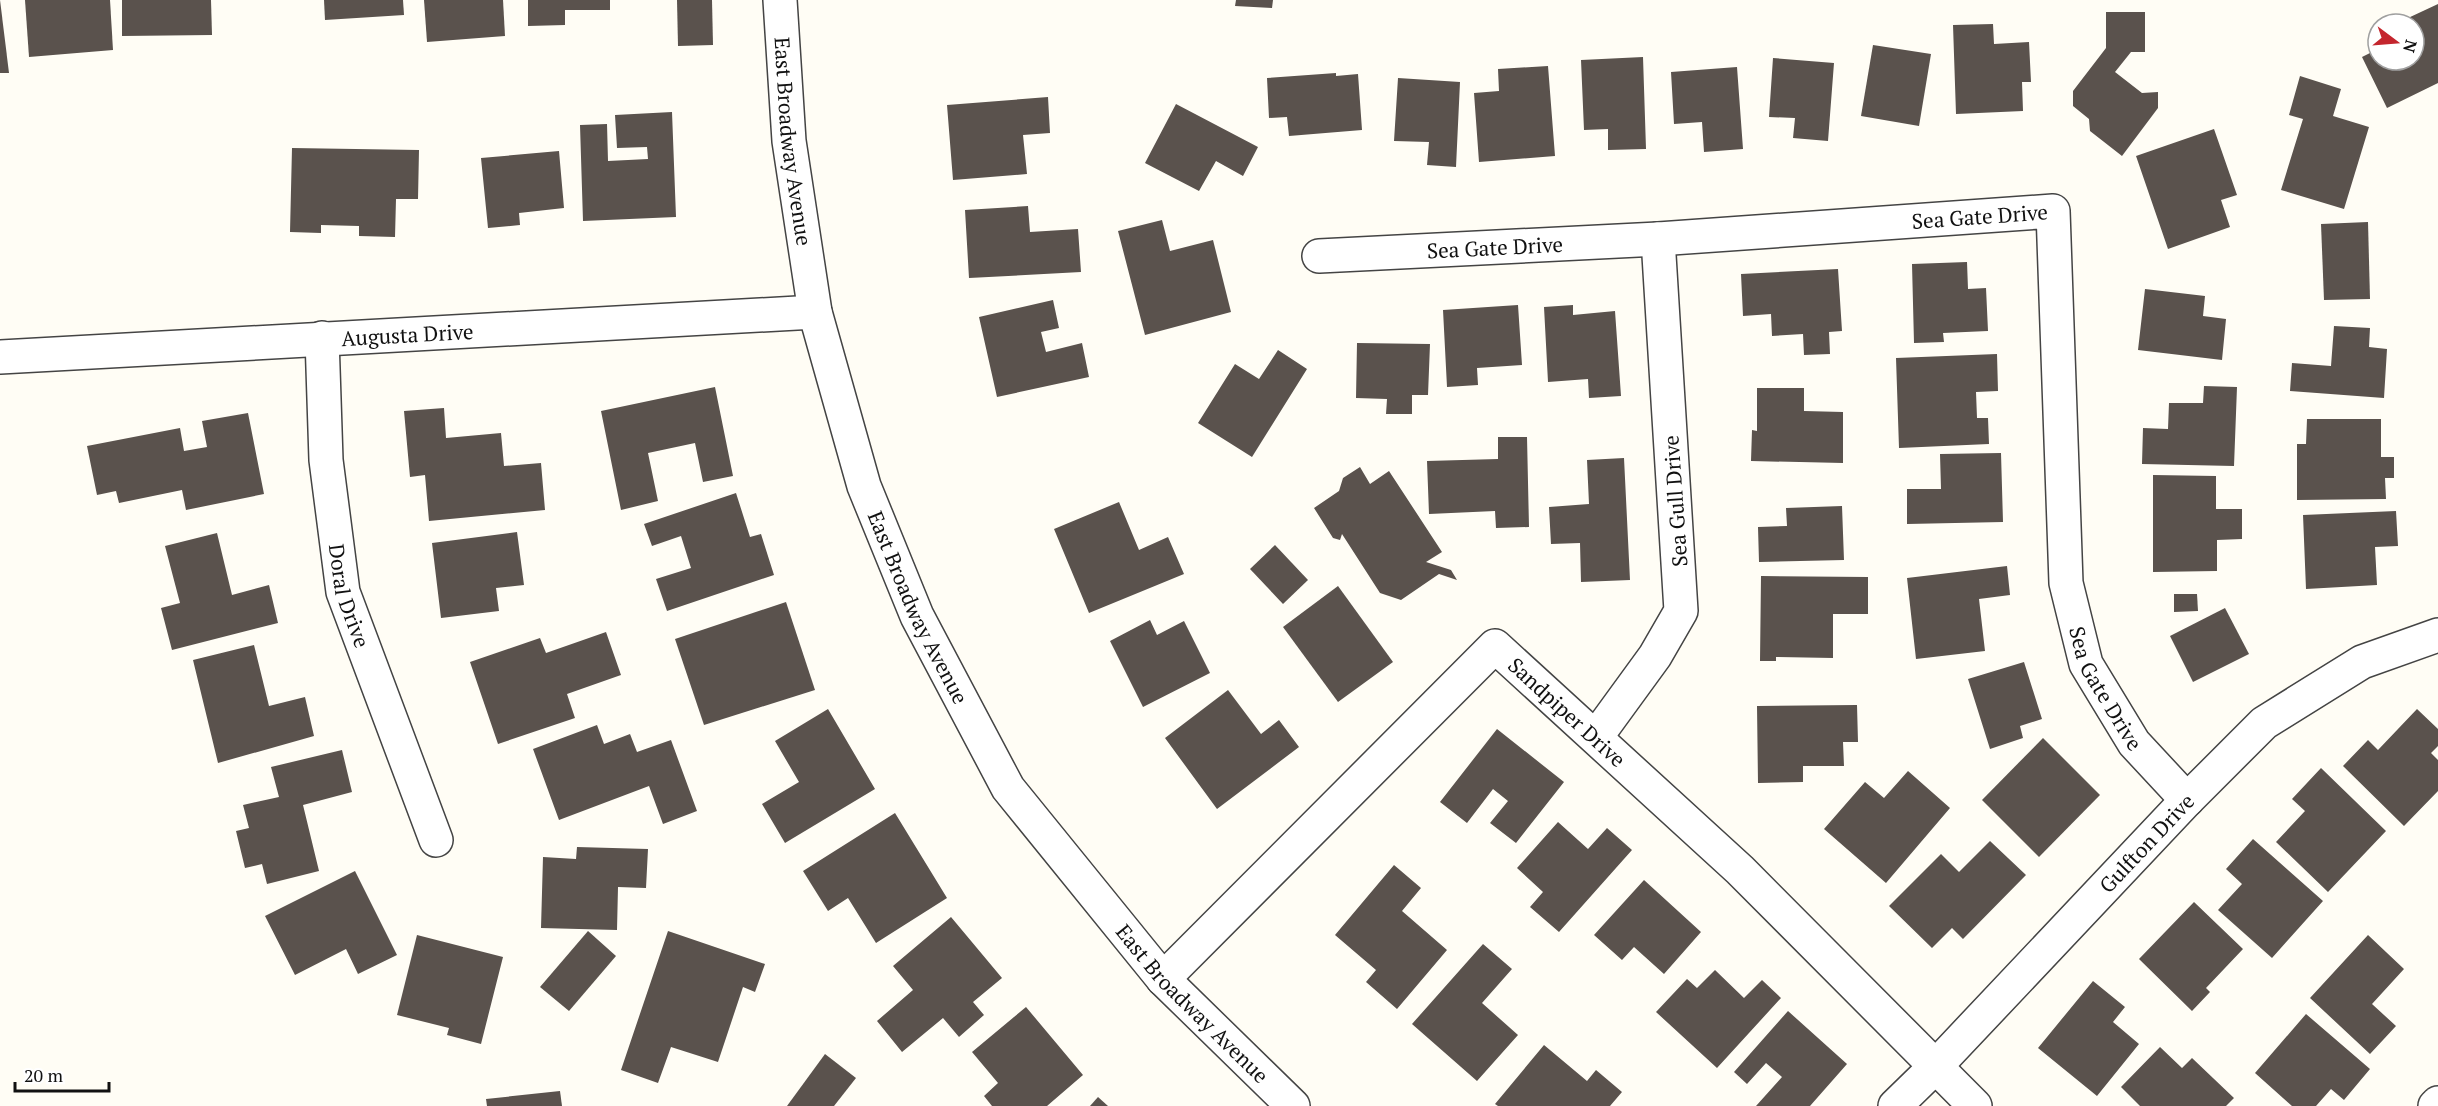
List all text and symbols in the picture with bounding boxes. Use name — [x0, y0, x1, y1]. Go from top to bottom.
north arrow — [2366, 12, 2426, 72]
street label: East Broadway Avenue — [768, 36, 819, 248]
text: N — [2398, 37, 2423, 55]
street label: Sea Gate Drive — [1911, 197, 2049, 235]
street label: Sea Gate Drive — [1426, 230, 1564, 265]
street label: Augusta Drive — [341, 317, 474, 352]
street label: Sea Gull Drive — [1656, 434, 1694, 568]
street label: East Broadway Avenue — [862, 507, 975, 709]
street label: Doral Drive — [323, 542, 377, 651]
street label: Sea Gate Drive — [2063, 624, 2148, 757]
street label: Sandpiper Drive — [1502, 651, 1632, 773]
street label: Gulfton Drive — [2093, 787, 2200, 899]
street label: East Broadway Avenue — [1110, 918, 1275, 1089]
scale bar — [15, 1055, 110, 1093]
text: 20 m — [24, 1063, 64, 1087]

